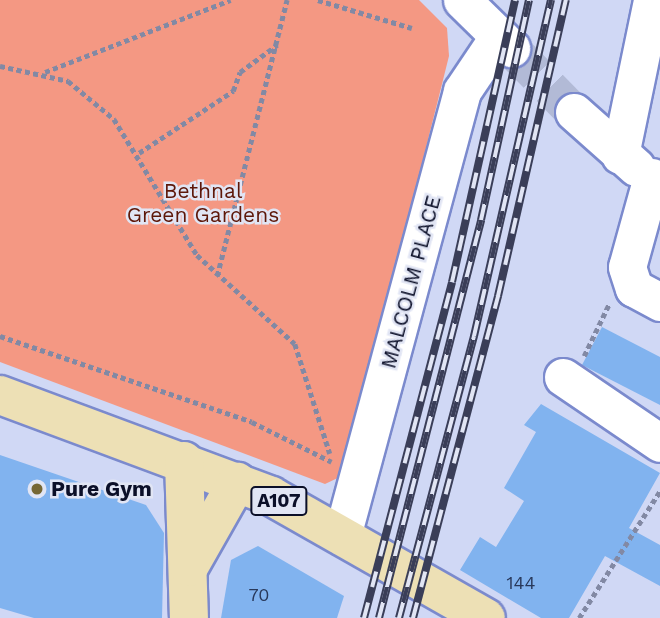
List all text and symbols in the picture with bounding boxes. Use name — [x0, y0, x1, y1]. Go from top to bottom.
park label: Bethnal Green Gardens — [127, 178, 279, 228]
street label: MALCOLM PLACE — [376, 193, 446, 371]
place label: Pure Gym — [51, 476, 152, 502]
marker: Pure Gym — [29, 481, 45, 497]
road number: A107 — [249, 486, 309, 516]
house number: 144 — [506, 572, 536, 594]
house number: 70 — [249, 584, 269, 606]

